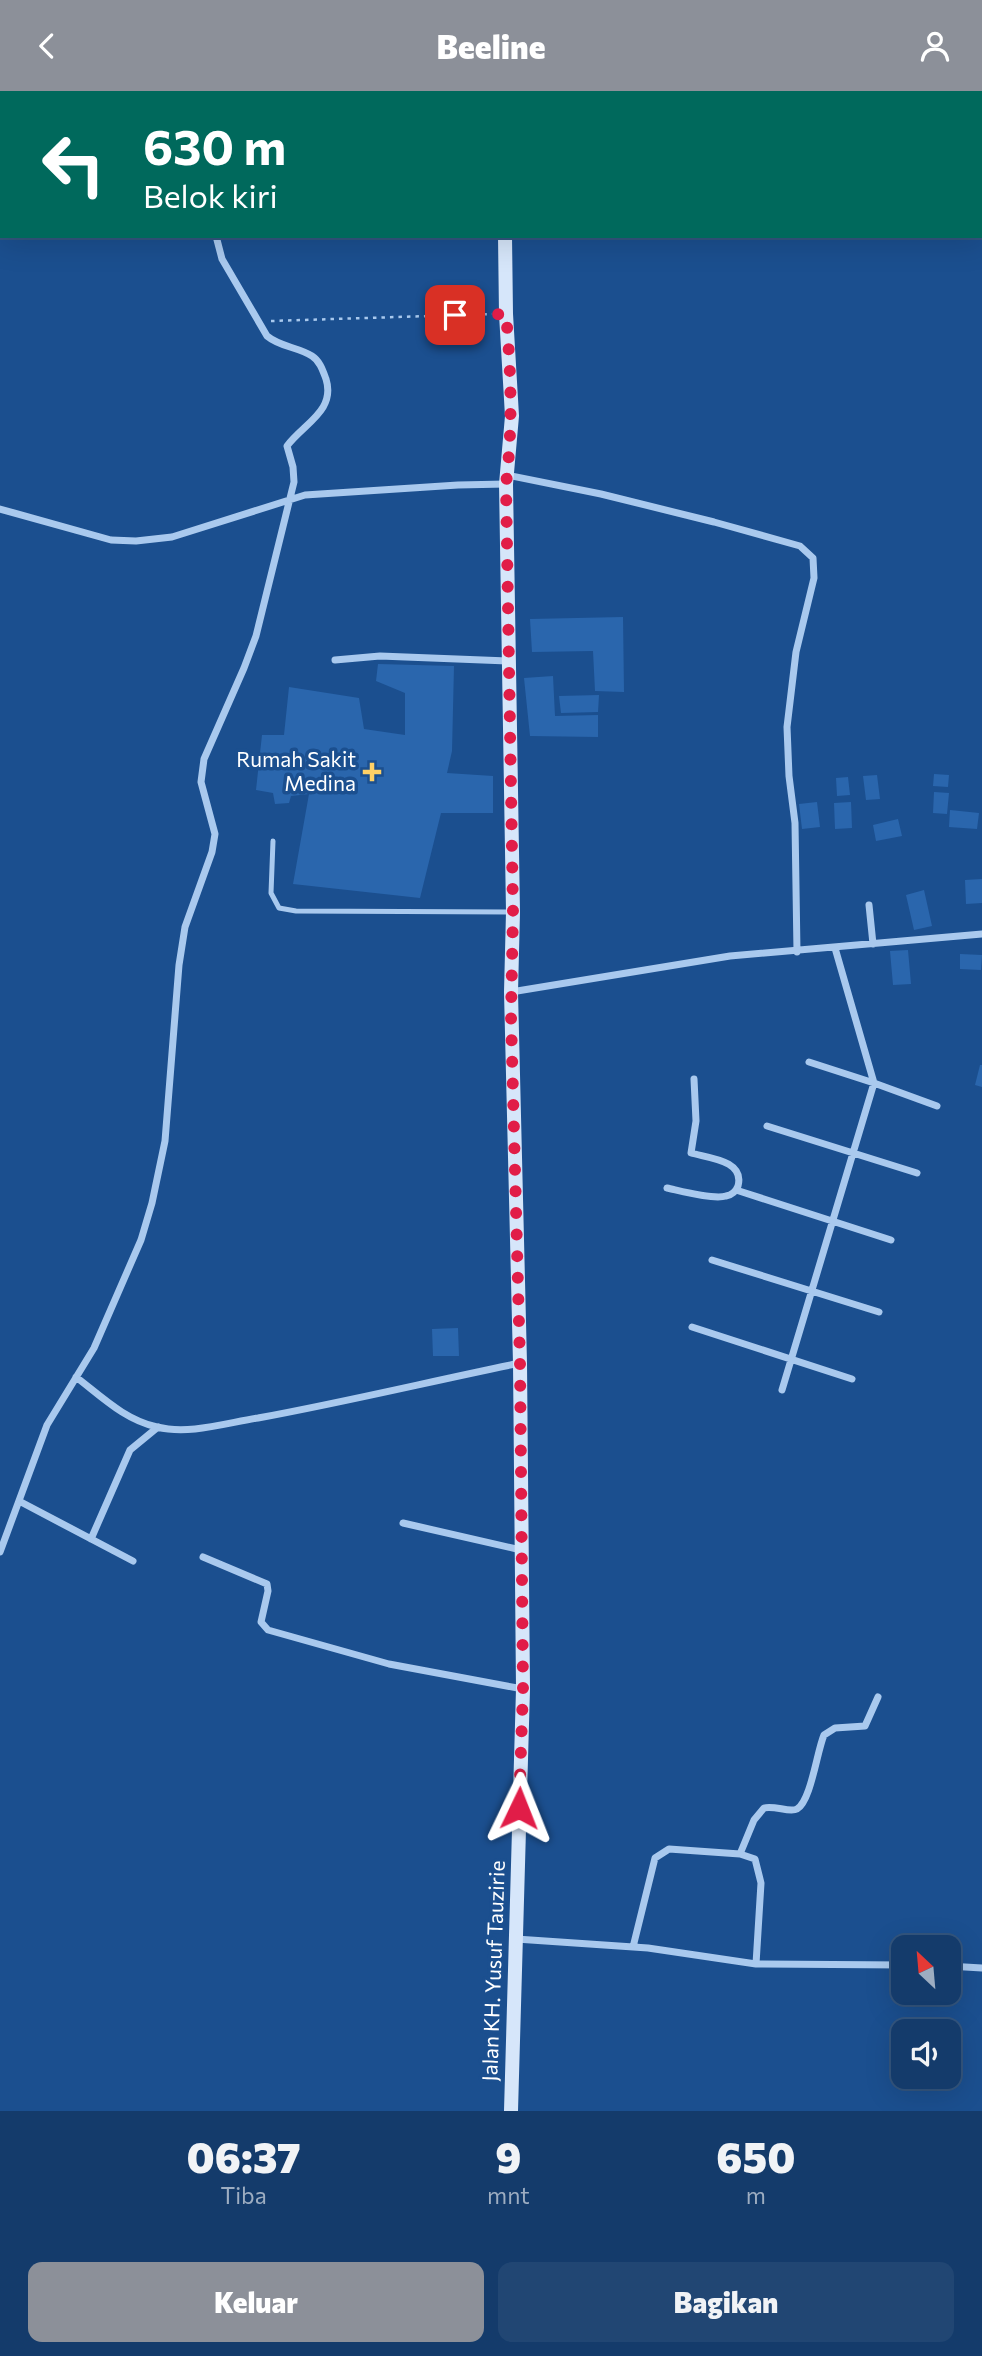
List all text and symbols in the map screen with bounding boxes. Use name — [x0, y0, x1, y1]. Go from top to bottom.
text: Beeline — [437, 26, 545, 66]
icon: back — [28, 27, 66, 65]
icon: person — [916, 27, 954, 65]
text: 630 m — [143, 115, 286, 175]
icon: left — [28, 119, 119, 210]
text: Belok kiri — [143, 175, 278, 215]
pin — [425, 285, 485, 345]
icon: arrive — [436, 296, 474, 334]
place label: Rumah Sakit Medina — [236, 746, 356, 795]
marker: Rumah Sakit Medina — [362, 762, 382, 782]
position arrow — [482, 1771, 556, 1845]
street label: Jalan KH. Yusuf Tauzirie — [476, 1860, 509, 2082]
north arrow — [891, 1935, 961, 2005]
map controls — [891, 1935, 961, 2089]
button: sound — [891, 2019, 961, 2089]
text: 06:37 — [187, 2130, 301, 2182]
text: 9 — [495, 2130, 522, 2182]
text: 650 — [716, 2130, 795, 2182]
text: Tiba — [220, 2181, 267, 2209]
text: mnt — [487, 2181, 530, 2209]
text: m — [746, 2181, 766, 2209]
button: Keluar — [28, 2262, 484, 2342]
button: Bagikan — [498, 2262, 954, 2342]

